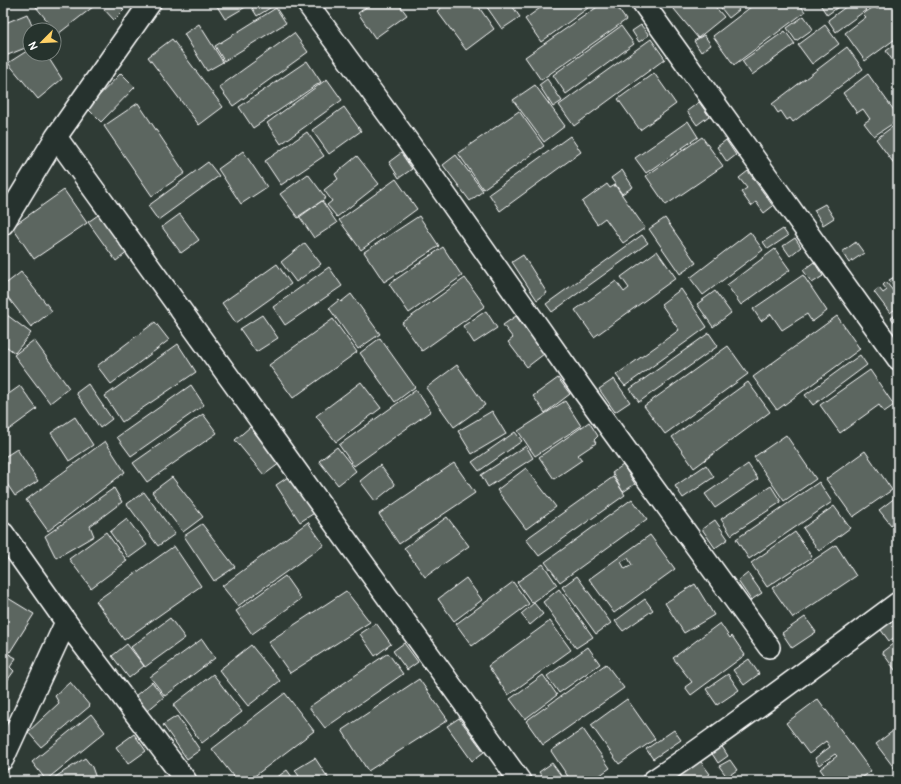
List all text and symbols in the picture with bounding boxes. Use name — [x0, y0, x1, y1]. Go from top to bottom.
north arrow — [22, 22, 62, 62]
text: N — [26, 39, 41, 52]

